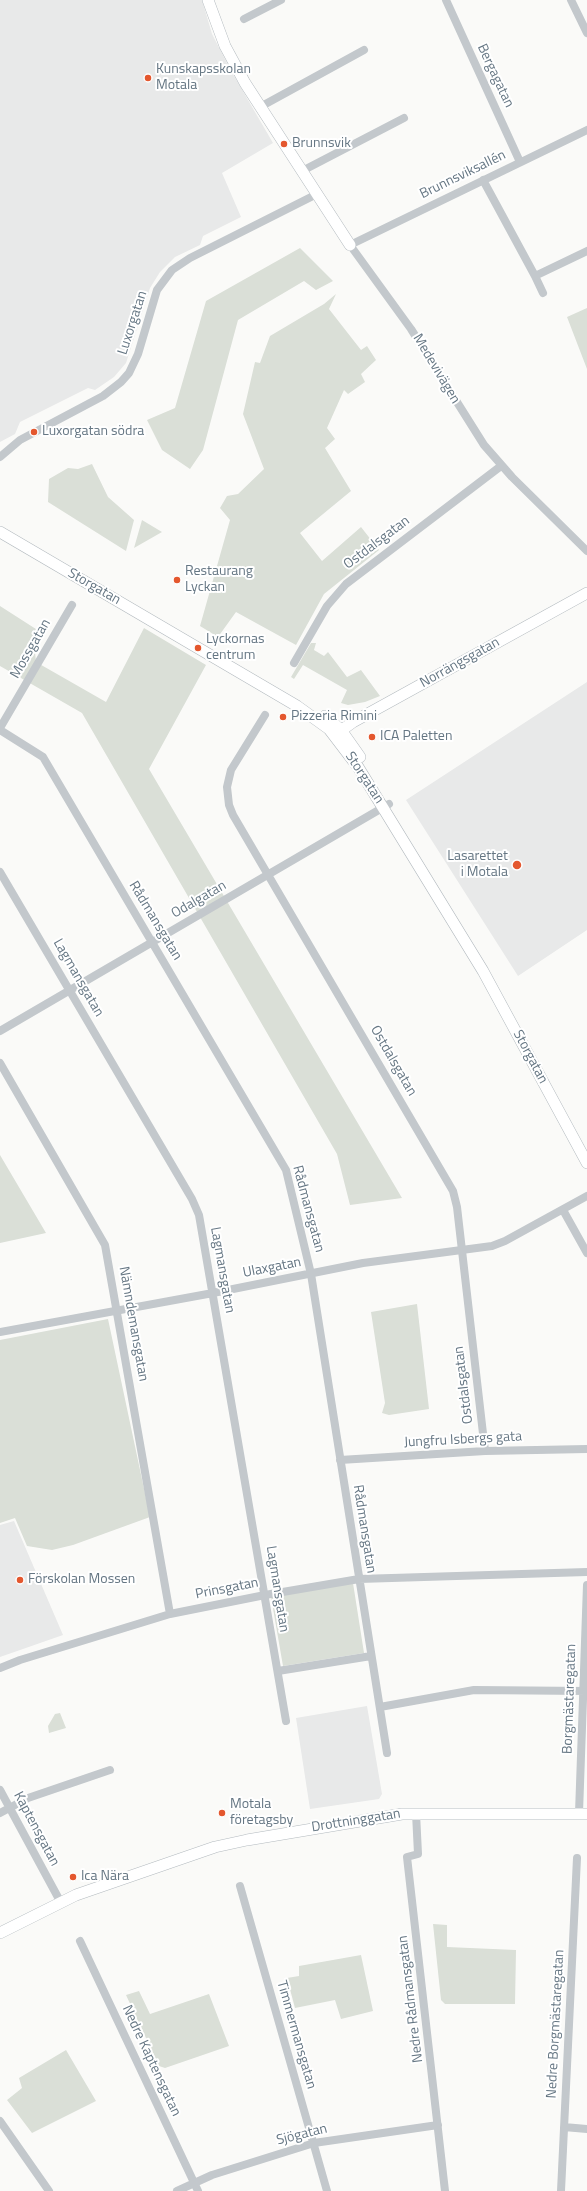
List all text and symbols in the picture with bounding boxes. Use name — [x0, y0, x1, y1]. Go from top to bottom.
street label: Bergagatan — [473, 41, 517, 111]
place label: Kunskapsskolan Motala — [156, 62, 251, 94]
marker: Kunskapsskolan Motala — [143, 73, 153, 83]
place label: Brunnsvik — [292, 136, 351, 152]
marker: Brunnsvik — [279, 139, 289, 149]
street label: Brunnsviksallén — [417, 147, 509, 203]
street label: Luxorgatan — [115, 289, 151, 357]
street label: Medevivägen — [409, 331, 463, 407]
place label: Luxorgatan södra — [42, 424, 144, 440]
marker: Luxorgatan södra — [29, 427, 39, 437]
street label: Ostdalsgatan — [341, 513, 413, 573]
place label: Restaurang Lyckan — [185, 564, 253, 596]
street label: Storgatan — [65, 565, 123, 609]
marker: Restaurang Lyckan — [172, 575, 182, 585]
street label: Mossgatan — [7, 616, 55, 682]
place label: Lyckornas centrum — [206, 632, 265, 664]
street label: Norrängsgatan — [417, 634, 503, 692]
marker: Lyckornas centrum — [193, 643, 203, 653]
place label: Pizzeria Rimini — [291, 709, 377, 725]
marker: Pizzeria Rimini — [278, 712, 288, 722]
place label: ICA Paletten — [380, 729, 452, 745]
marker: ICA Paletten — [367, 732, 377, 742]
street label: Storgatan — [341, 749, 387, 807]
place label: Lasarettet i Motala — [447, 849, 508, 882]
marker: Lasarettet i Motala — [511, 859, 523, 871]
street label: Rådmansgatan — [125, 878, 185, 964]
street label: Odalgatan — [169, 878, 229, 922]
street label: Lagmansgatan — [49, 936, 107, 1020]
street label: Ostdalsgatan — [366, 1023, 420, 1099]
street label: Storgatan — [509, 1027, 551, 1087]
street label: Rådmansgatan — [288, 1164, 328, 1254]
street label: Lagmansgatan — [206, 1226, 238, 1314]
street label: Ulaxgatan — [241, 1254, 303, 1282]
street label: Nämndemansgatan — [115, 1265, 151, 1383]
street label: Ostdalsgatan — [451, 1345, 477, 1425]
street label: Jungfru Isbergs gata — [404, 1429, 522, 1451]
street label: Rådmansgatan — [349, 1484, 379, 1574]
street label: Lagmansgatan — [262, 1545, 292, 1633]
place label: Förskolan Mossen — [28, 1572, 135, 1588]
marker: Förskolan Mossen — [15, 1575, 25, 1585]
street label: Prinsgatan — [194, 1575, 260, 1603]
street label: Borgmästaregatan — [560, 1643, 580, 1755]
street label: Kaptensgatan — [9, 1789, 63, 1869]
place label: Motala företagsby — [230, 1797, 293, 1830]
street label: Drottninggatan — [310, 1806, 402, 1836]
marker: Motala företagsby — [217, 1808, 227, 1818]
place label: Ica Nära — [81, 1869, 129, 1885]
marker: Ica Nära — [68, 1872, 78, 1882]
street label: Nedre Rådmansgatan — [395, 1934, 427, 2064]
street label: Nedre Borgmästaregatan — [544, 1949, 568, 2099]
street label: Timmermansgatan — [272, 1979, 320, 2091]
street label: Nedre Kaptensgatan — [118, 2003, 184, 2119]
street label: Sjögatan — [275, 2121, 329, 2149]

